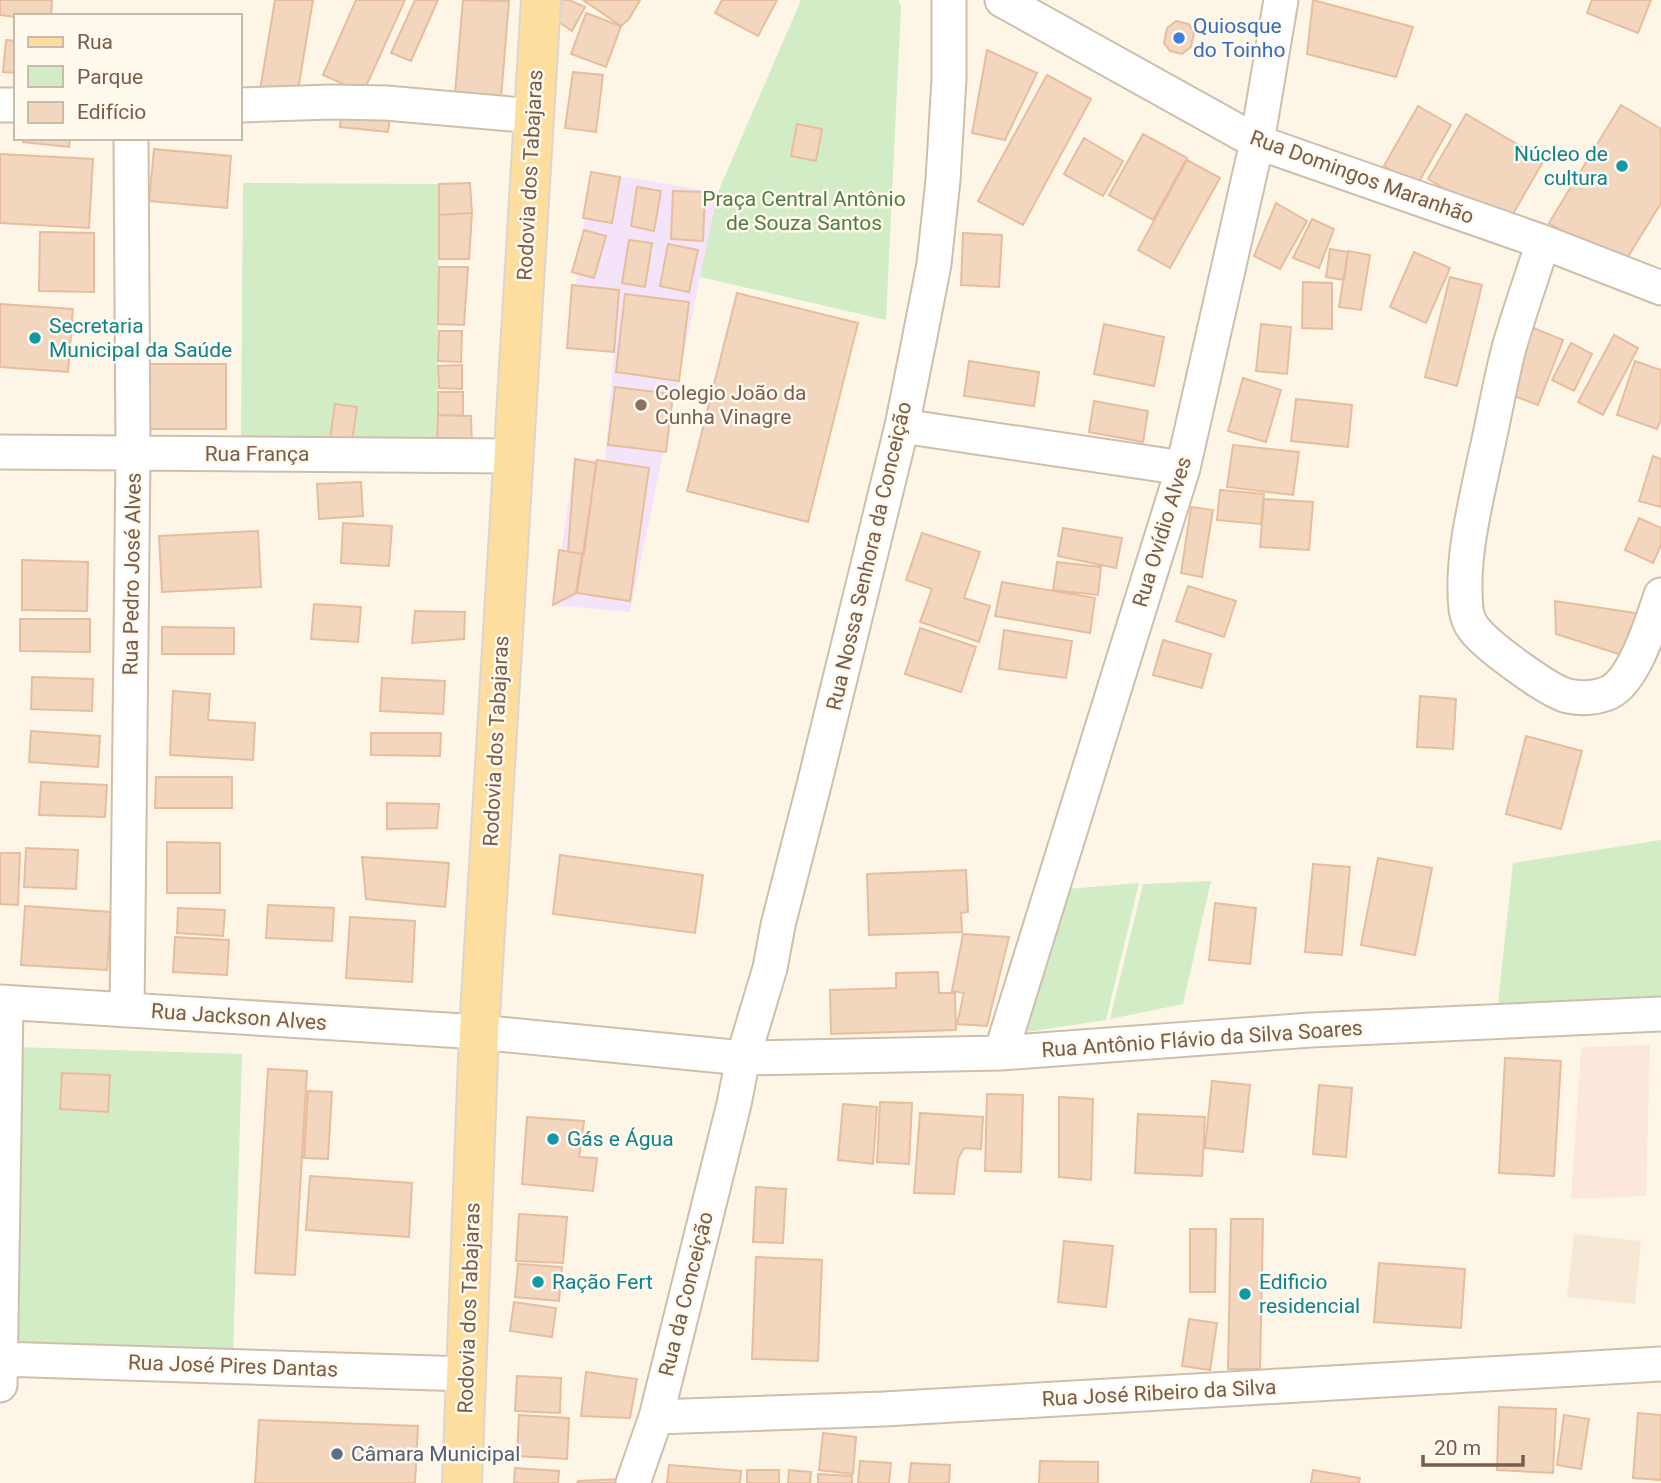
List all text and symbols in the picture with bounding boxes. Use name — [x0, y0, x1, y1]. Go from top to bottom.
legend — [14, 14, 242, 140]
place label: Quiosque do Toinho — [1193, 14, 1285, 62]
text: Rua — [77, 30, 113, 54]
marker: Quiosque do Toinho — [1171, 30, 1187, 46]
text: Parque — [77, 65, 143, 89]
street label: Rodovia dos Tabajaras — [512, 69, 548, 281]
text: Edifício — [77, 100, 146, 124]
street label: Rua Domingos Maranhão — [1247, 125, 1477, 229]
place label: Núcleo de cultura — [1514, 142, 1608, 190]
marker: Núcleo de cultura — [1614, 158, 1630, 174]
park label: Praça Central Antônio de Souza Santos — [702, 187, 906, 235]
place label: Secretaria Municipal da Saúde — [49, 314, 232, 362]
marker: Secretaria Municipal da Saúde — [27, 330, 43, 346]
place label: Colegio João da Cunha Vinagre — [655, 381, 806, 429]
marker: Colegio João da Cunha Vinagre — [633, 397, 649, 413]
street label: Rua Nossa Senhora da Conceição — [822, 399, 916, 713]
street label: Rua França — [205, 442, 309, 466]
street label: Rua Ovídio Alves — [1128, 454, 1196, 610]
street label: Rua Pedro José Alves — [118, 472, 146, 676]
street label: Rodovia dos Tabajaras — [478, 635, 514, 847]
street label: Rua Jackson Alves — [150, 999, 328, 1035]
street label: Rua Antônio Flávio da Silva Soares — [1041, 1016, 1363, 1062]
place label: Gás e Água — [567, 1127, 674, 1151]
marker: Gás e Água — [545, 1131, 561, 1147]
street label: Rodovia dos Tabajaras — [453, 1202, 485, 1414]
street label: Rua da Conceição — [654, 1209, 718, 1379]
place label: Ração Fert — [552, 1270, 653, 1294]
place label: Edificio residencial — [1259, 1270, 1360, 1318]
marker: Ração Fert — [530, 1274, 546, 1290]
marker: Edificio residencial — [1237, 1286, 1253, 1302]
street label: Rua José Pires Dantas — [127, 1350, 339, 1382]
street label: Rua José Ribeiro da Silva — [1041, 1375, 1277, 1411]
scale bar — [1423, 1424, 1523, 1468]
text: 20 m — [1434, 1436, 1481, 1460]
place label: Câmara Municipal — [351, 1442, 520, 1466]
marker: Câmara Municipal — [329, 1446, 345, 1462]

